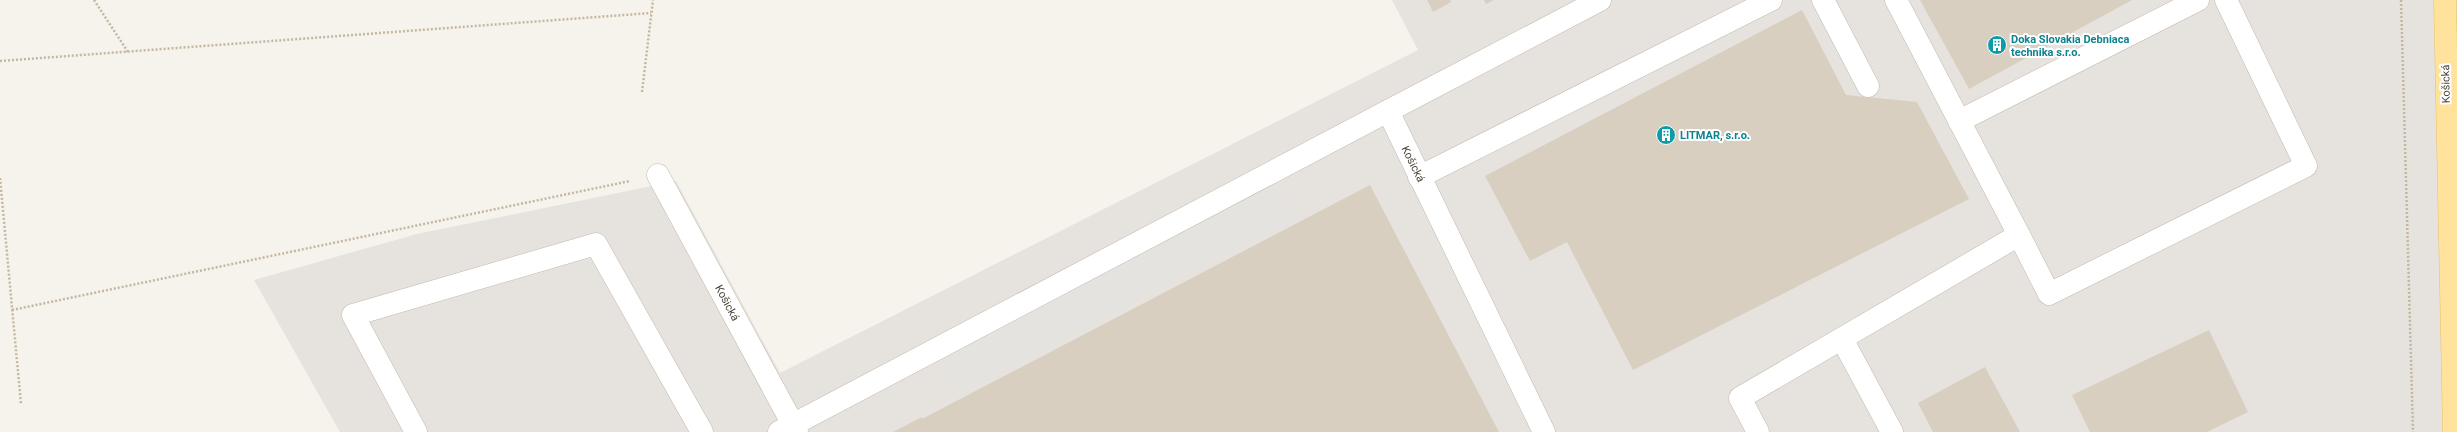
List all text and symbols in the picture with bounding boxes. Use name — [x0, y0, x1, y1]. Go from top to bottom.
place label: Doka Slovakia Debniaca technika s.r.o. — [2011, 33, 2129, 59]
building icon: Doka Slovakia Debniaca technika s.r.o. — [1986, 34, 2008, 56]
street label: Košická — [2439, 65, 2453, 103]
building icon: LITMAR, s.r.o. — [1655, 124, 1677, 146]
place label: LITMAR, s.r.o. — [1680, 129, 1750, 142]
street label: Košická — [1399, 144, 1427, 184]
street label: Košická — [712, 283, 742, 323]

